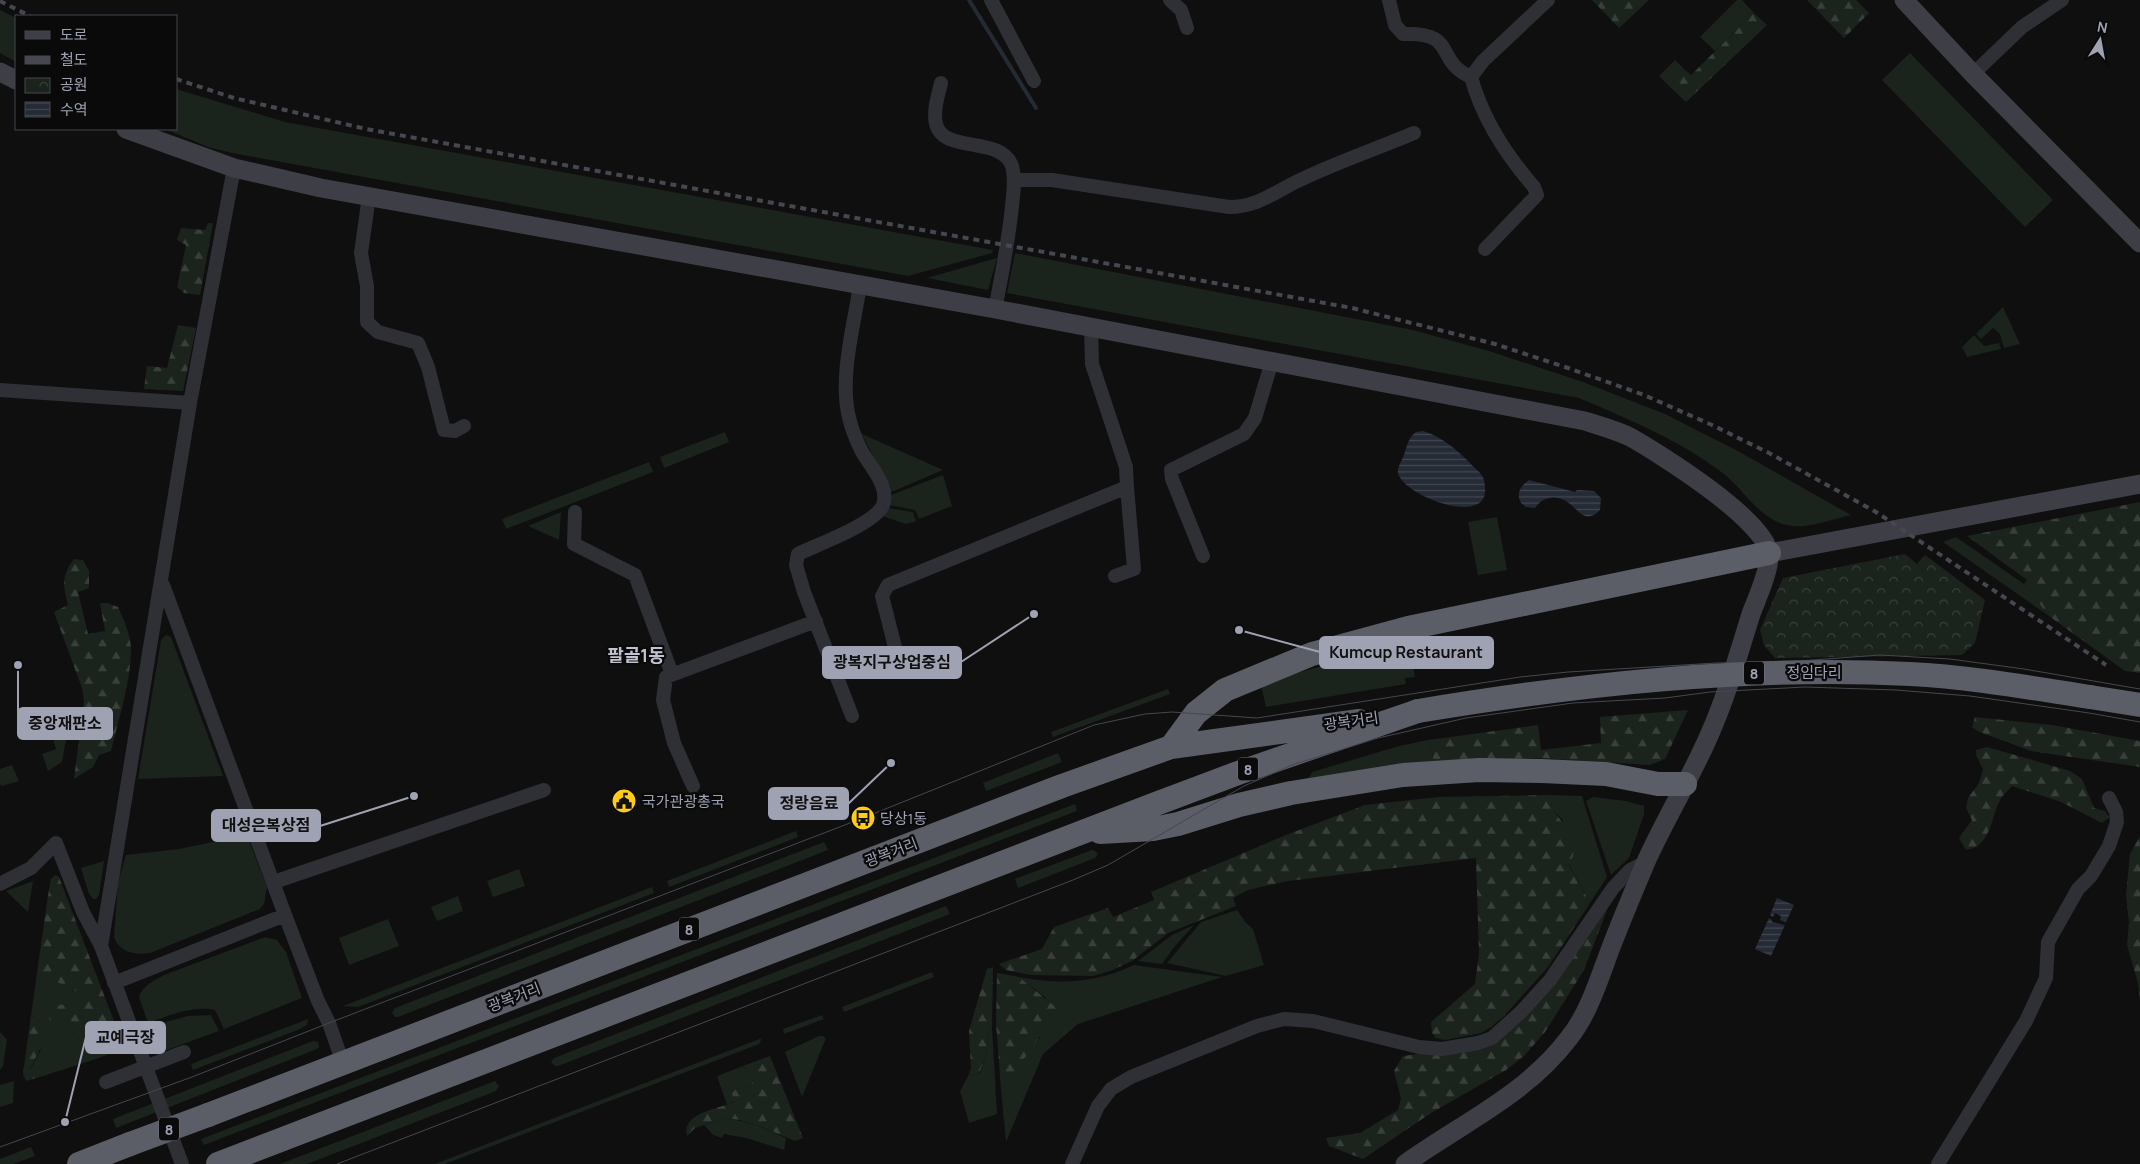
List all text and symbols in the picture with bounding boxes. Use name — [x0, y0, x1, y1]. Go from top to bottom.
legend — [15, 15, 178, 130]
north arrow — [2075, 15, 2125, 65]
text: N — [2096, 16, 2109, 37]
text: 도로 — [60, 24, 88, 45]
text: 철도 — [60, 49, 88, 70]
text: 공원 — [60, 74, 88, 95]
text: 수역 — [60, 99, 88, 120]
callout: Kumcup Restaurant — [1320, 637, 1493, 668]
text: Kumcup Restaurant — [1329, 641, 1483, 663]
district label: 팔골1동 — [607, 643, 665, 667]
callout: 광복지구상업중심 — [823, 647, 961, 678]
text: 광복지구상업중심 — [833, 651, 951, 673]
road number: 8 — [1744, 661, 1764, 684]
street label: 정임다리 — [1786, 662, 1842, 683]
street label: 광복거리 — [1322, 707, 1380, 735]
callout: 중앙재판소 — [18, 708, 112, 739]
text: 중앙재판소 — [28, 712, 102, 734]
road number: 8 — [1238, 758, 1258, 781]
public building icon: 국가관광총국 — [611, 788, 637, 814]
callout: 정랑음료 — [769, 788, 848, 819]
place label: 국가관광총국 — [642, 791, 725, 812]
text: 정랑음료 — [780, 792, 839, 814]
bus stop icon: 당상1동 — [850, 805, 876, 831]
place label: 당상1동 — [880, 808, 927, 829]
callout: 대성은복상점 — [212, 810, 320, 841]
text: 대성은복상점 — [222, 814, 310, 836]
street label: 광복거리 — [861, 832, 921, 872]
road number: 8 — [679, 918, 699, 941]
street label: 광복거리 — [484, 977, 544, 1017]
callout: 교예극장 — [86, 1022, 165, 1053]
text: 교예극장 — [96, 1026, 155, 1048]
road number: 8 — [159, 1118, 179, 1140]

